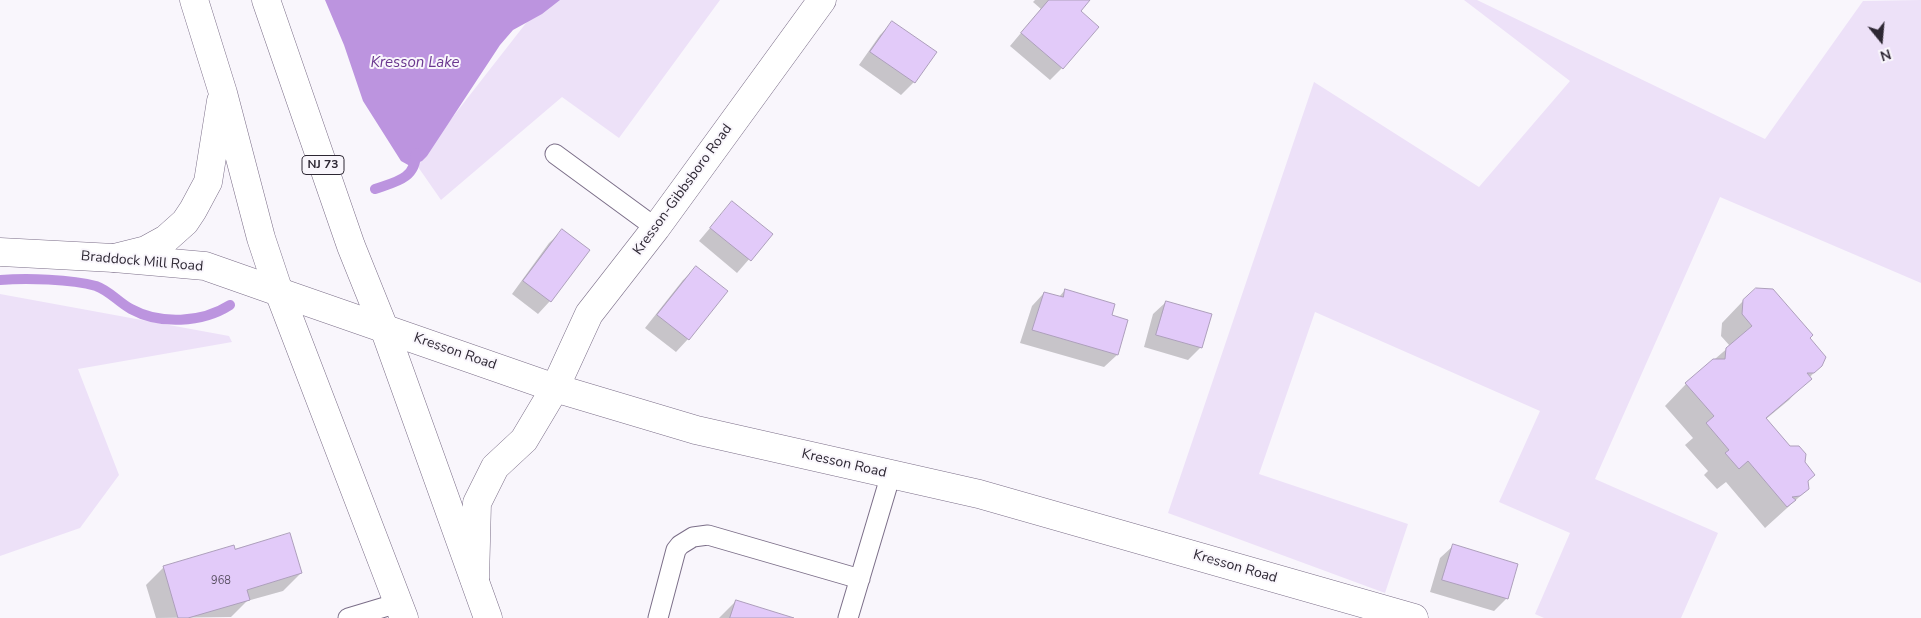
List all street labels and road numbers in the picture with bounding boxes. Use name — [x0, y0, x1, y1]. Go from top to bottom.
street label: Kresson-Gibbsboro Road — [630, 121, 736, 259]
road number: NJ 73 — [302, 156, 344, 174]
street label: Braddock Mill Road — [80, 248, 204, 276]
street label: Kresson Road — [411, 330, 499, 374]
street label: Kresson Road — [800, 446, 888, 482]
street label: Kresson Road — [1191, 547, 1279, 587]

